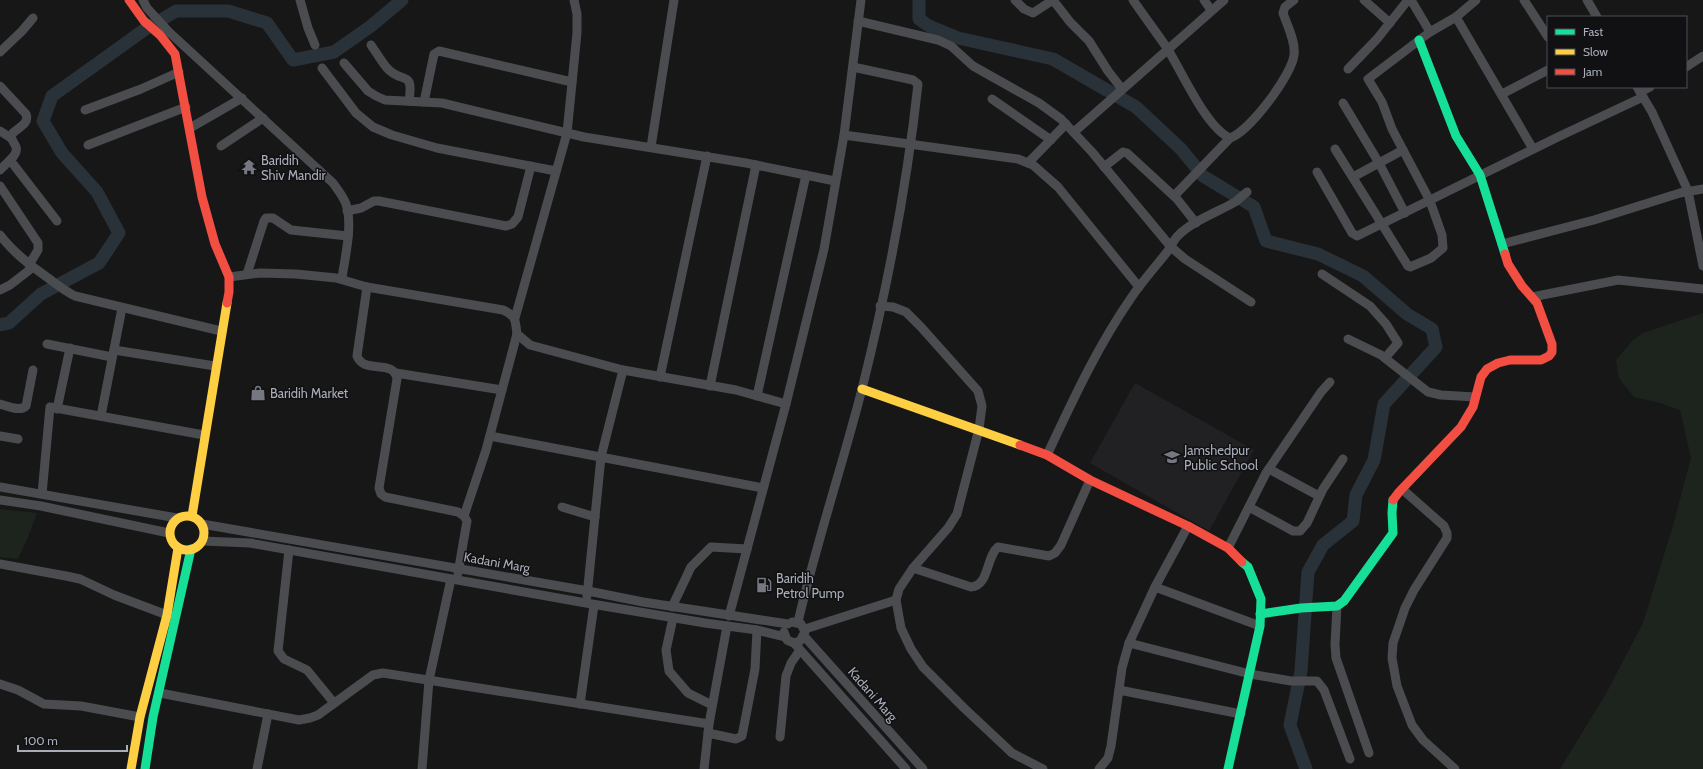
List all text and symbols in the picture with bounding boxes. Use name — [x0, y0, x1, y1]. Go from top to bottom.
legend — [1547, 16, 1687, 88]
text: Fast — [1583, 24, 1603, 39]
text: Slow — [1583, 44, 1608, 59]
text: Jam — [1582, 64, 1602, 79]
place label: Baridih Shiv Mandir — [261, 152, 327, 183]
temple icon: Baridih Shiv Mandir — [240, 158, 258, 176]
shop icon: Baridih Market — [249, 384, 267, 402]
place label: Baridih Market — [270, 385, 349, 401]
place label: Jamshedpur Public School — [1183, 442, 1258, 473]
school or university icon: Jamshedpur Public School — [1163, 448, 1181, 466]
street label: Kadani Marg — [463, 548, 532, 576]
place label: Baridih Petrol Pump — [776, 570, 844, 601]
fuel station icon: Baridih Petrol Pump — [755, 576, 773, 594]
street label: Kadani Marg — [845, 663, 901, 725]
scale bar — [18, 727, 127, 753]
text: 100 m — [24, 733, 58, 748]

